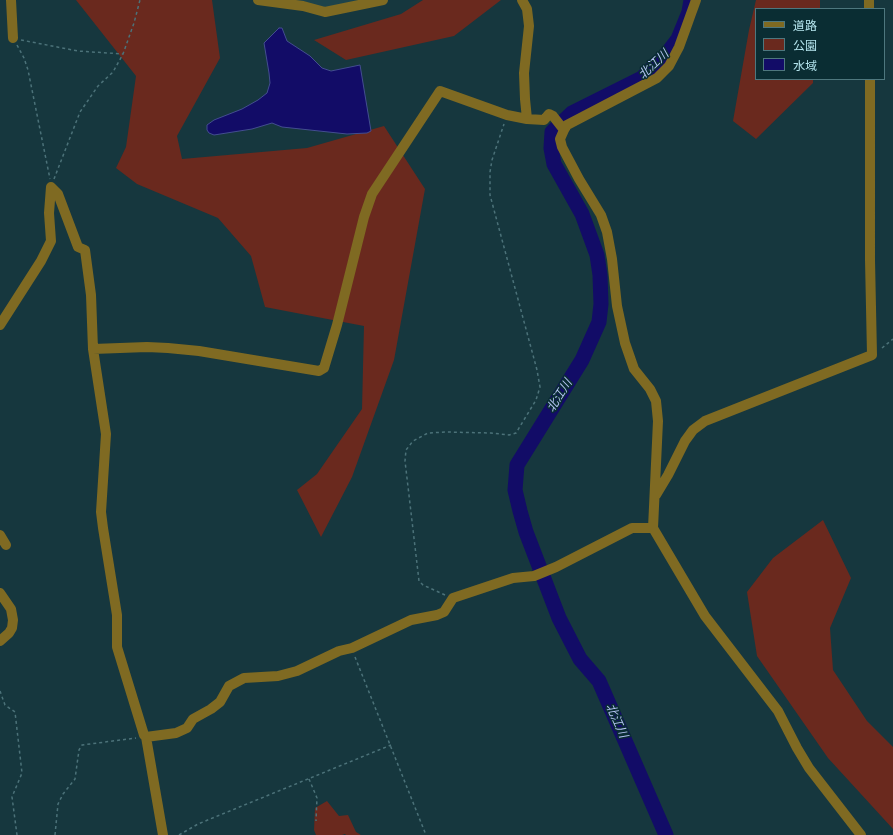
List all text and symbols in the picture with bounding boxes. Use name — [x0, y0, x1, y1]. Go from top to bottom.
legend — [755, 8, 885, 80]
text: 道路 — [793, 19, 817, 33]
text: 公園 — [793, 39, 817, 53]
water label: 北江川 — [636, 47, 672, 83]
text: 水域 — [793, 59, 817, 73]
water label: 北江川 — [544, 377, 576, 415]
water label: 北江川 — [602, 702, 630, 740]

